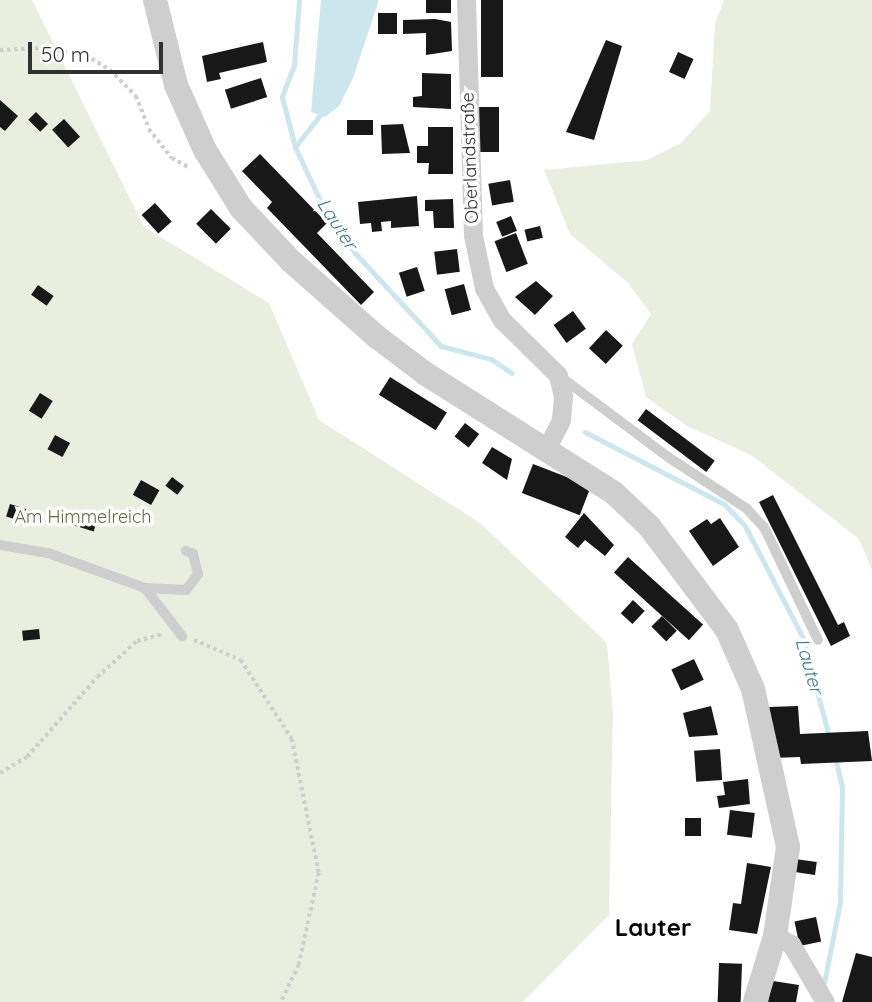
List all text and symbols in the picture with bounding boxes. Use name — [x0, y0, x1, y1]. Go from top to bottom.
scale bar — [32, 28, 166, 72]
text: 50 m — [41, 41, 90, 67]
street label: Oberlandstraße — [457, 92, 483, 224]
water label: Lauter — [312, 194, 362, 254]
park label: Am Himmelreich — [14, 506, 152, 528]
water label: Lauter — [790, 636, 828, 696]
district label: Lauter — [615, 914, 691, 942]

